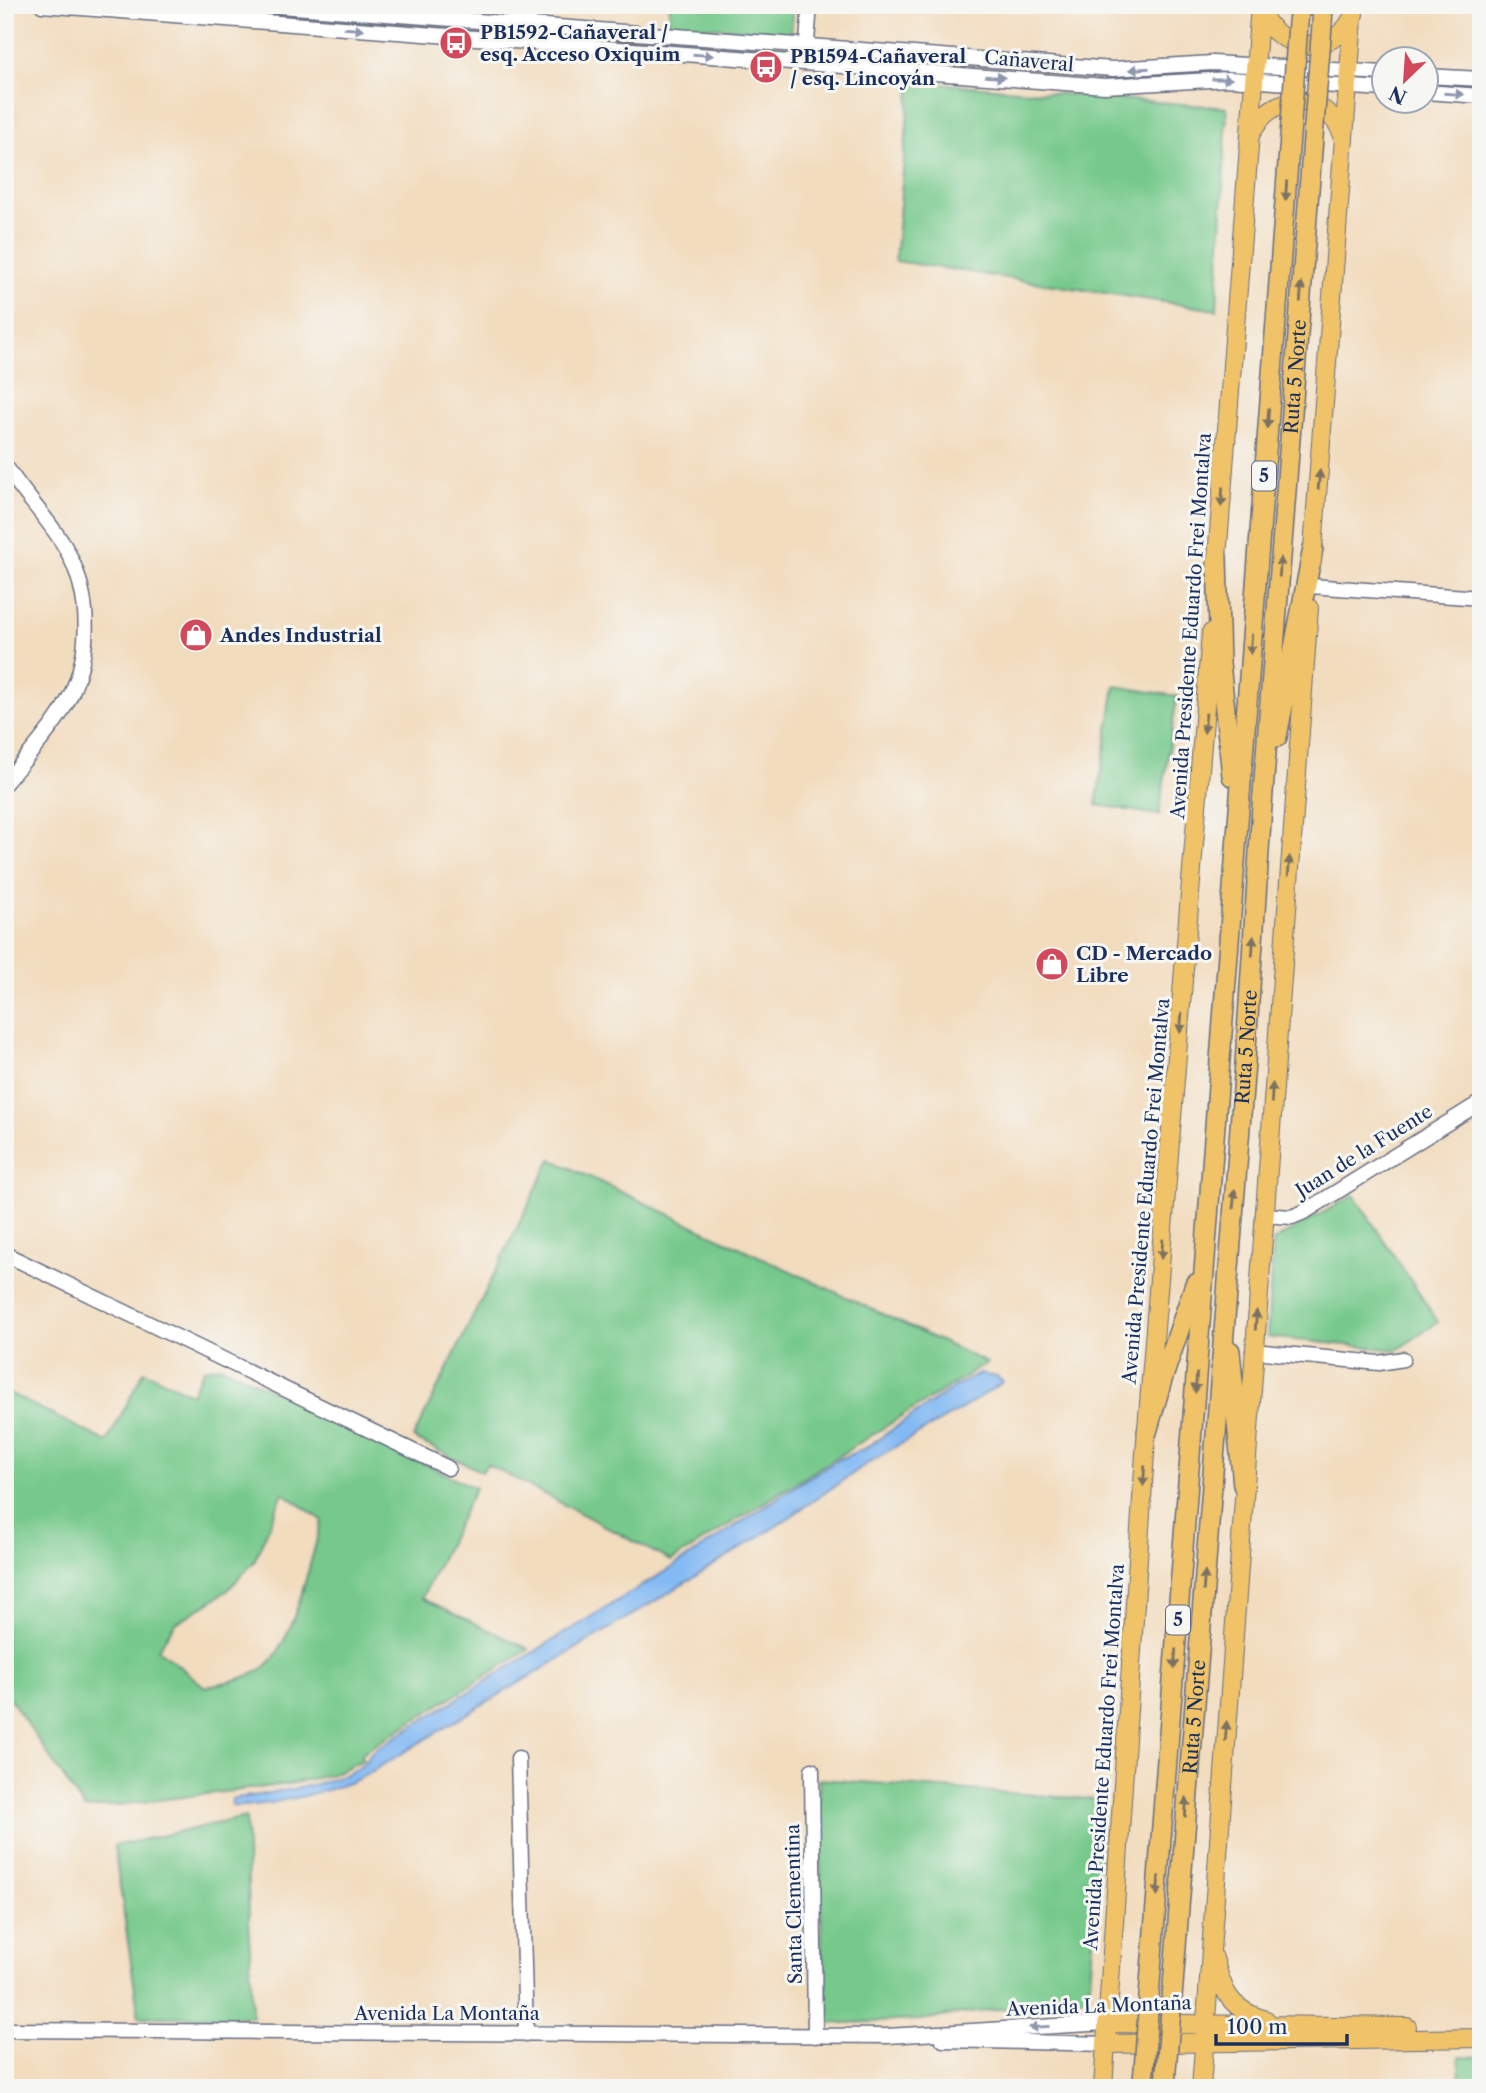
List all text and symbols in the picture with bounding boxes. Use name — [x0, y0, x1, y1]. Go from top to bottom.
place label: PB1592-Cañaveral / esq. Acceso Oxiquim — [480, 21, 680, 66]
one-way arrow — [343, 24, 365, 35]
bus stop icon: PB1592-Cañaveral / esq. Acceso Oxiquim — [437, 24, 475, 62]
place label: PB1594-Cañaveral / esq. Lincoyán — [790, 45, 967, 90]
street label: Cañaveral — [983, 46, 1075, 76]
north arrow — [1370, 46, 1440, 116]
bus stop icon: PB1594-Cañaveral / esq. Lincoyán — [747, 48, 785, 86]
one-way arrow — [692, 50, 714, 61]
one-way arrow — [1127, 64, 1149, 75]
one-way arrow — [984, 72, 1006, 83]
one-way arrow — [1211, 73, 1233, 85]
text: N — [1386, 81, 1410, 109]
one-way arrow — [1443, 89, 1465, 100]
one-way arrow — [1280, 180, 1291, 202]
one-way arrow — [1296, 280, 1307, 302]
street label: Ruta 5 Norte — [1279, 319, 1311, 435]
one-way arrow — [1262, 407, 1273, 429]
street label: Avenida Presidente Eduardo Frei Montalva — [1166, 432, 1216, 821]
road number: 5 — [1252, 462, 1276, 490]
one-way arrow — [1314, 468, 1325, 490]
one-way arrow — [1216, 486, 1227, 508]
one-way arrow — [1275, 556, 1286, 578]
shop icon: Andes Industrial — [177, 616, 215, 654]
place label: Andes Industrial — [219, 624, 382, 647]
one-way arrow — [1245, 634, 1256, 656]
one-way arrow — [1199, 712, 1210, 734]
one-way arrow — [1284, 855, 1295, 877]
one-way arrow — [1247, 935, 1258, 957]
place label: CD - Mercado Libre — [1076, 942, 1212, 987]
shop icon: CD - Mercado Libre — [1033, 945, 1071, 983]
street label: Ruta 5 Norte — [1230, 989, 1261, 1105]
street label: Avenida Presidente Eduardo Frei Montalva — [1118, 997, 1174, 1386]
one-way arrow — [1175, 1012, 1186, 1034]
one-way arrow — [1267, 1081, 1278, 1103]
street label: Juan de la Fuente — [1289, 1100, 1437, 1204]
one-way arrow — [1229, 1187, 1240, 1209]
one-way arrow — [1156, 1239, 1167, 1261]
one-way arrow — [1250, 1308, 1261, 1330]
one-way arrow — [1190, 1373, 1201, 1395]
one-way arrow — [1138, 1465, 1149, 1487]
street label: Avenida Presidente Eduardo Frei Montalva — [1079, 1563, 1129, 1952]
one-way arrow — [1199, 1569, 1210, 1591]
road number: 5 — [1166, 1605, 1190, 1634]
one-way arrow — [1169, 1648, 1180, 1670]
street label: Ruta 5 Norte — [1178, 1659, 1210, 1775]
one-way arrow — [1221, 1720, 1232, 1742]
one-way arrow — [1181, 1796, 1192, 1818]
street label: Santa Clementina — [781, 1824, 807, 1984]
one-way arrow — [1152, 1875, 1163, 1897]
street label: Avenida La Montaña — [1005, 1991, 1192, 2021]
street label: Avenida La Montaña — [353, 2002, 540, 2025]
scale bar — [1216, 2002, 1348, 2046]
text: 100 m — [1227, 2014, 1288, 2039]
one-way arrow — [1028, 2022, 1050, 2033]

